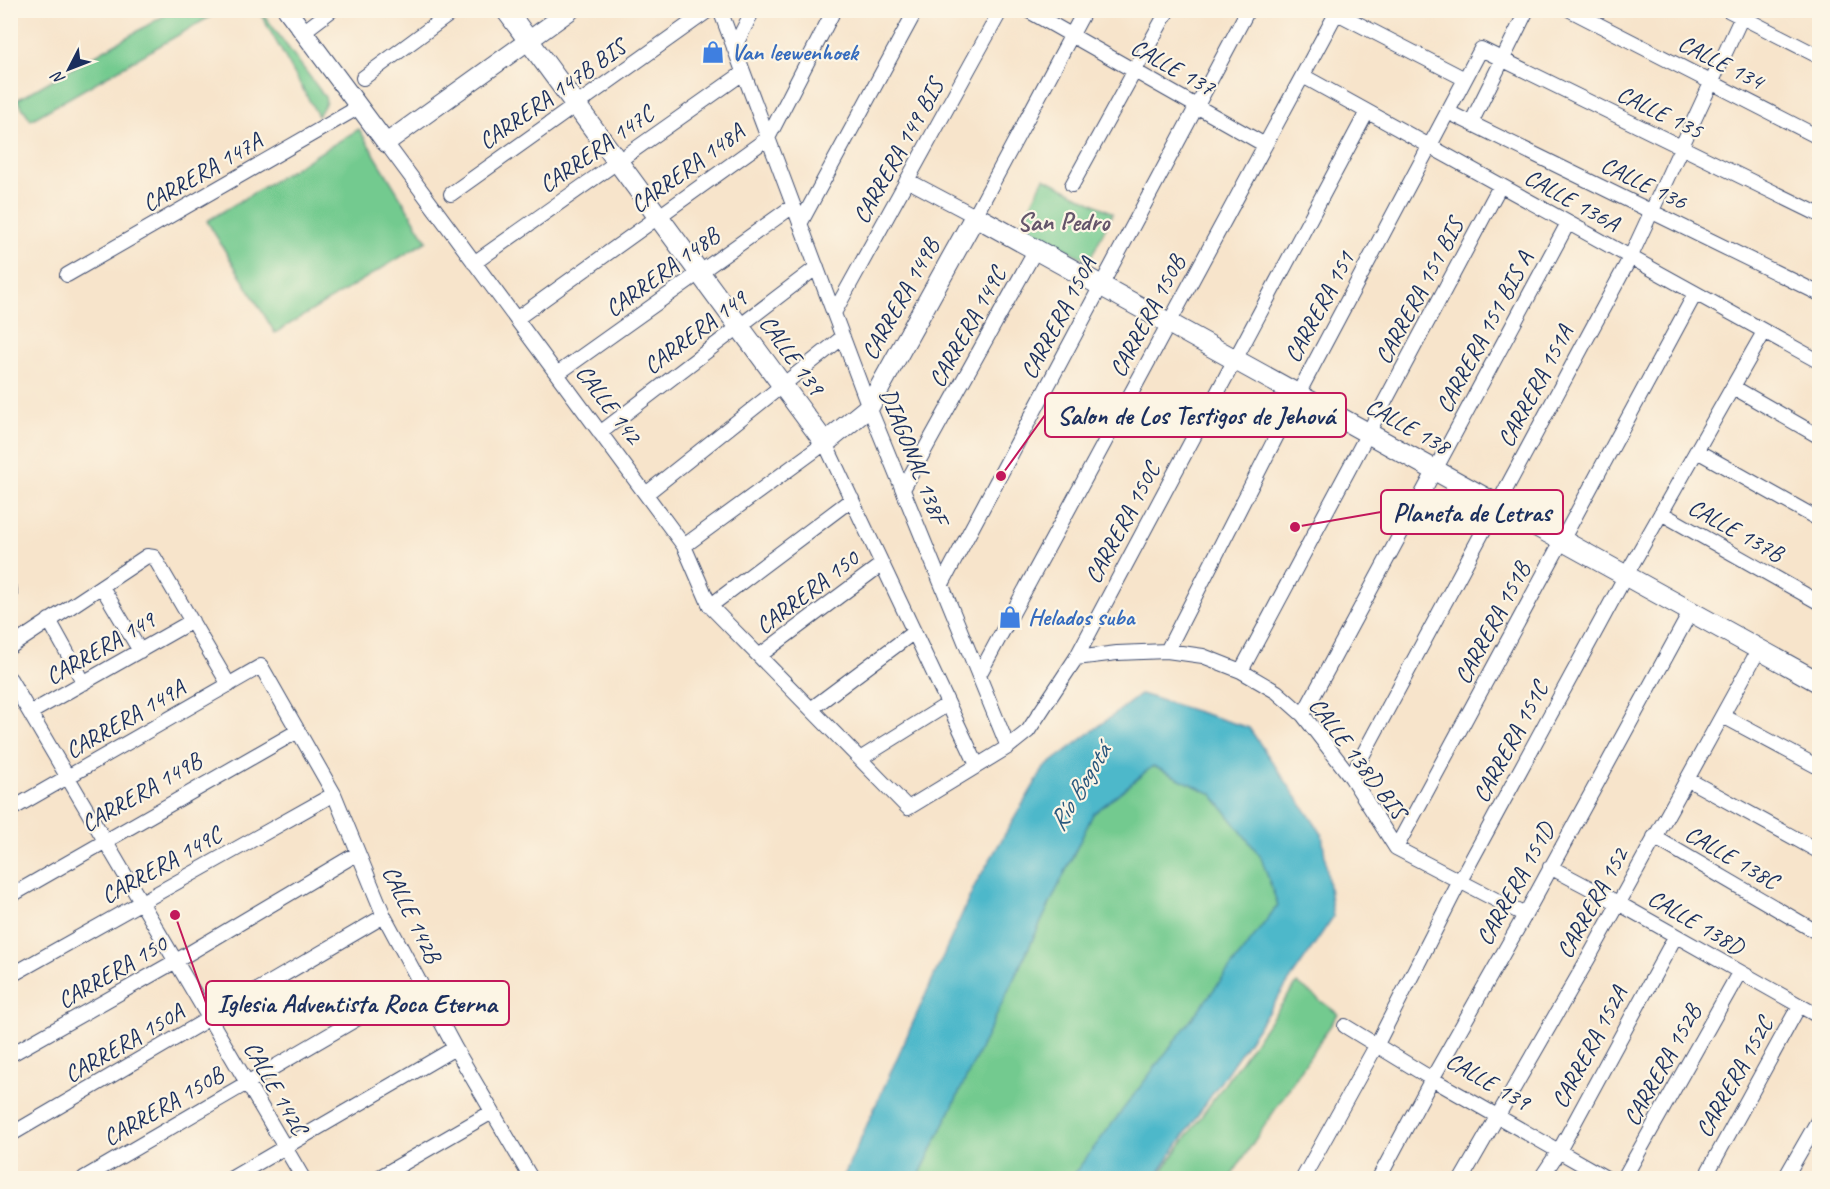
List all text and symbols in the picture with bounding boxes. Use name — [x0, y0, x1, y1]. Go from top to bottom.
street label: CALLE 134 — [1673, 28, 1771, 97]
street label: CARRERA 147B BIS — [472, 30, 634, 156]
street label: CALLE 137 — [1126, 32, 1221, 103]
place label: Van leewenhoek — [731, 37, 860, 67]
north arrow — [39, 39, 99, 99]
shop icon: Van leewenhoek — [700, 39, 726, 65]
text: N — [46, 66, 69, 89]
street label: CARRERA 149 BIS — [846, 71, 952, 229]
street label: CALLE 135 — [1612, 78, 1709, 146]
street label: CARRERA 147C — [533, 97, 661, 199]
street label: CARRERA 148A — [624, 116, 751, 219]
street label: CARRERA 147A — [137, 125, 268, 218]
street label: CALLE 136 — [1596, 149, 1693, 217]
street label: CALLE 136A — [1519, 162, 1626, 239]
district label: San Pedro — [1017, 205, 1111, 238]
street label: CARRERA 151 BIS — [1368, 210, 1472, 369]
street label: CARRERA 148B — [599, 220, 726, 323]
street label: CARRERA 149B — [854, 232, 946, 365]
street label: CARRERA 151 — [1277, 245, 1361, 368]
street label: CARRERA 151 BIS A — [1429, 245, 1540, 418]
street label: CARRERA 150B — [1102, 249, 1192, 382]
street label: CARRERA 150A — [1013, 251, 1103, 384]
street label: CARRERA 149C — [922, 259, 1014, 392]
street label: CARRERA 149 — [637, 282, 754, 381]
street label: CALLE 139 — [753, 309, 832, 403]
street label: CARRERA 151A — [1490, 319, 1580, 452]
street label: CALLE 142 — [569, 358, 650, 451]
street label: DIAGONAL 138F — [873, 384, 957, 533]
street label: CALLE 138 — [1361, 391, 1457, 462]
callout: Salon de Los Testigos de Jehová — [1045, 393, 1346, 437]
text: Salon de Los Testigos de Jehová — [1057, 399, 1338, 432]
street label: CARRERA 150C — [1078, 455, 1168, 589]
callout: Planeta de Letras — [1381, 490, 1563, 534]
street label: CALLE 137B — [1683, 492, 1790, 569]
text: Planeta de Letras — [1393, 496, 1554, 529]
street label: CARRERA 150 — [749, 542, 866, 641]
street label: CARRERA 151B — [1447, 556, 1537, 689]
place label: Helados suba — [1028, 602, 1137, 632]
street label: CARRERA 149 — [40, 604, 162, 691]
shop icon: Helados suba — [997, 604, 1023, 630]
street label: CARRERA 149A — [60, 672, 191, 765]
street label: CARRERA 151C — [1466, 674, 1556, 808]
street label: CALLE 138D BIS — [1302, 691, 1416, 828]
water label: Río Bogotá — [1041, 732, 1122, 837]
street label: CARRERA 149B — [76, 745, 208, 838]
street label: CARRERA 151D — [1469, 816, 1562, 950]
street label: CARRERA 149C — [96, 818, 229, 910]
street label: CALLE 138C — [1680, 818, 1786, 897]
street label: CARRERA 152 — [1549, 841, 1636, 963]
street label: CALLE 142B — [376, 861, 449, 969]
street label: CALLE 138D — [1643, 883, 1751, 962]
street label: CARRERA 150 — [52, 928, 174, 1015]
street label: CARRERA 152A — [1544, 980, 1634, 1113]
callout: Iglesia Adventista Roca Eterna — [206, 981, 509, 1025]
text: Iglesia Adventista Roca Eterna — [217, 987, 499, 1020]
street label: CARRERA 150A — [59, 996, 190, 1089]
street label: CARRERA 152B — [1616, 998, 1708, 1131]
street label: CARRERA 152C — [1689, 1009, 1781, 1142]
street label: CALLE 142C — [237, 1036, 316, 1142]
street label: CALLE 139 — [1441, 1045, 1537, 1118]
street label: CARRERA 150B — [98, 1059, 230, 1152]

